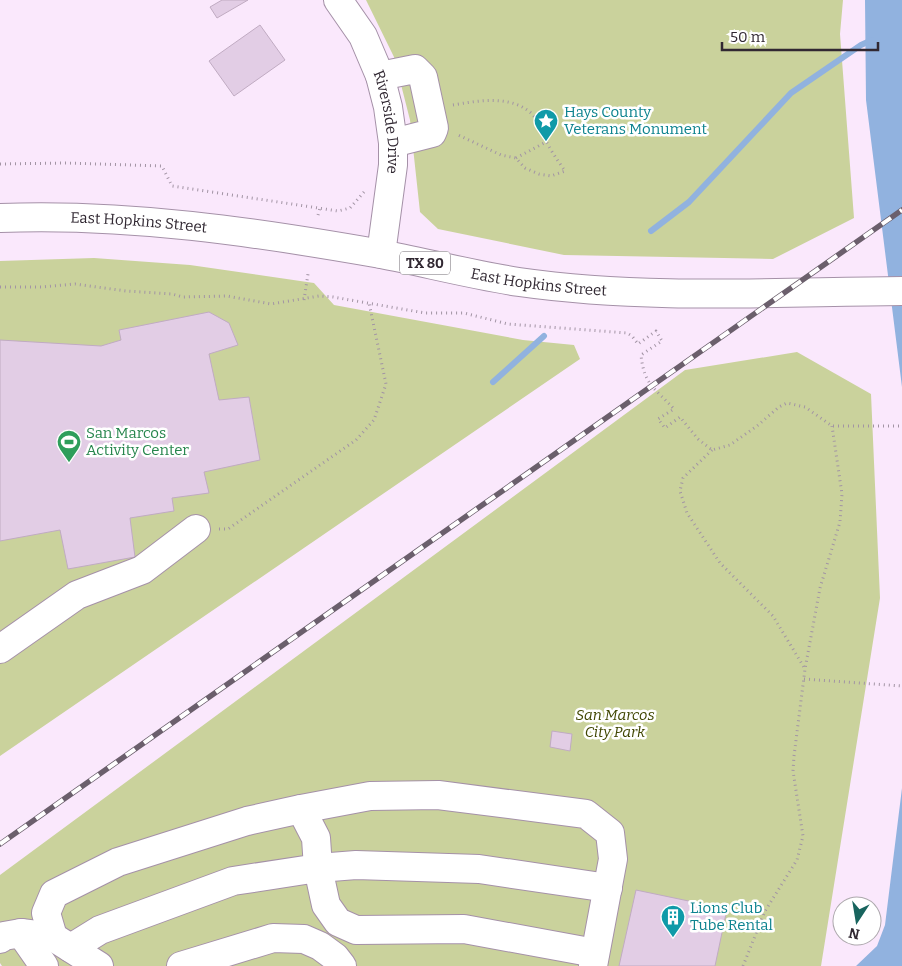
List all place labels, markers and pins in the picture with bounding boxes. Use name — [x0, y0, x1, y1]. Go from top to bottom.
place label: Hays County Veterans Monument — [564, 103, 708, 138]
place icon: Hays County Veterans Monument — [533, 108, 559, 142]
place label: San Marcos Activity Center — [86, 424, 189, 459]
sports icon: San Marcos Activity Center — [56, 429, 82, 463]
place label: Lions Club Tube Rental — [690, 899, 773, 934]
building icon: Lions Club Tube Rental — [660, 904, 686, 938]

